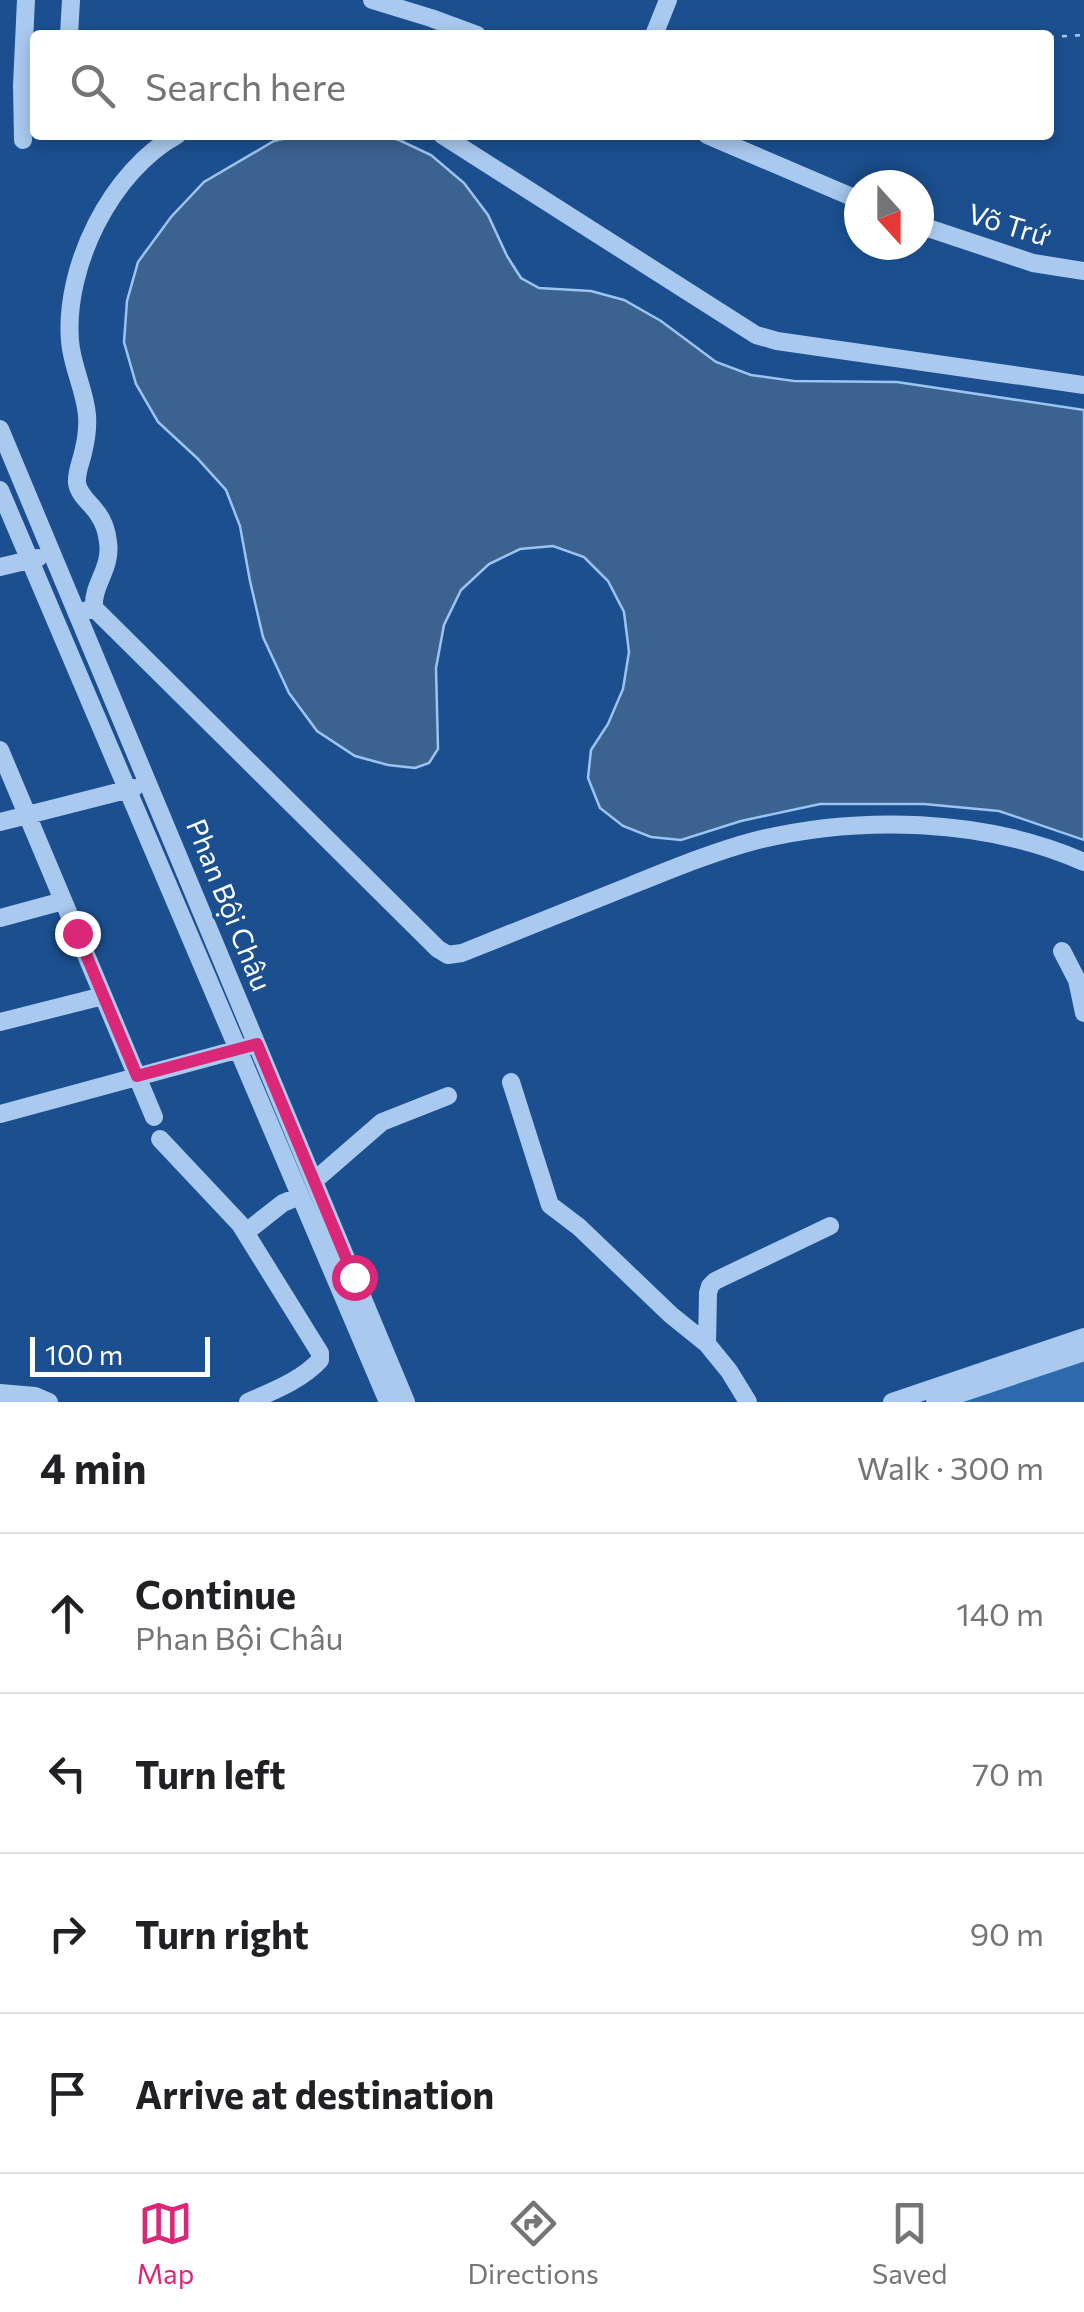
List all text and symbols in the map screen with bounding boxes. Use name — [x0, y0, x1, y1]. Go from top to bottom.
search box — [30, 30, 1054, 140]
icon: search — [65, 58, 120, 113]
text: Search here — [145, 62, 346, 109]
north arrow — [844, 170, 934, 260]
street label: Võ Trứ — [964, 196, 1055, 253]
street label: Phan Bội Châu — [180, 814, 280, 996]
route end — [55, 911, 101, 957]
route start — [332, 1255, 378, 1301]
scale bar — [30, 1332, 210, 1376]
text: 100 m — [45, 1337, 123, 1371]
text: 4 min — [40, 1441, 146, 1493]
text: Walk · 300 m — [857, 1447, 1044, 1487]
text: Continue — [135, 1570, 296, 1617]
icon: ahead — [40, 1586, 95, 1641]
text: 140 m — [956, 1593, 1044, 1633]
text: Phan Bội Châu — [135, 1617, 343, 1657]
icon: left — [40, 1746, 95, 1801]
text: Turn left — [135, 1750, 286, 1797]
text: 70 m — [972, 1753, 1044, 1793]
icon: right — [40, 1906, 95, 1961]
text: Turn right — [135, 1910, 309, 1957]
text: 90 m — [970, 1913, 1044, 1953]
icon: arrive — [40, 2066, 95, 2121]
text: Arrive at destination — [135, 2070, 494, 2117]
tab: Map — [137, 2196, 194, 2290]
tab: Directions — [467, 2196, 599, 2290]
tab: Saved — [872, 2196, 947, 2290]

